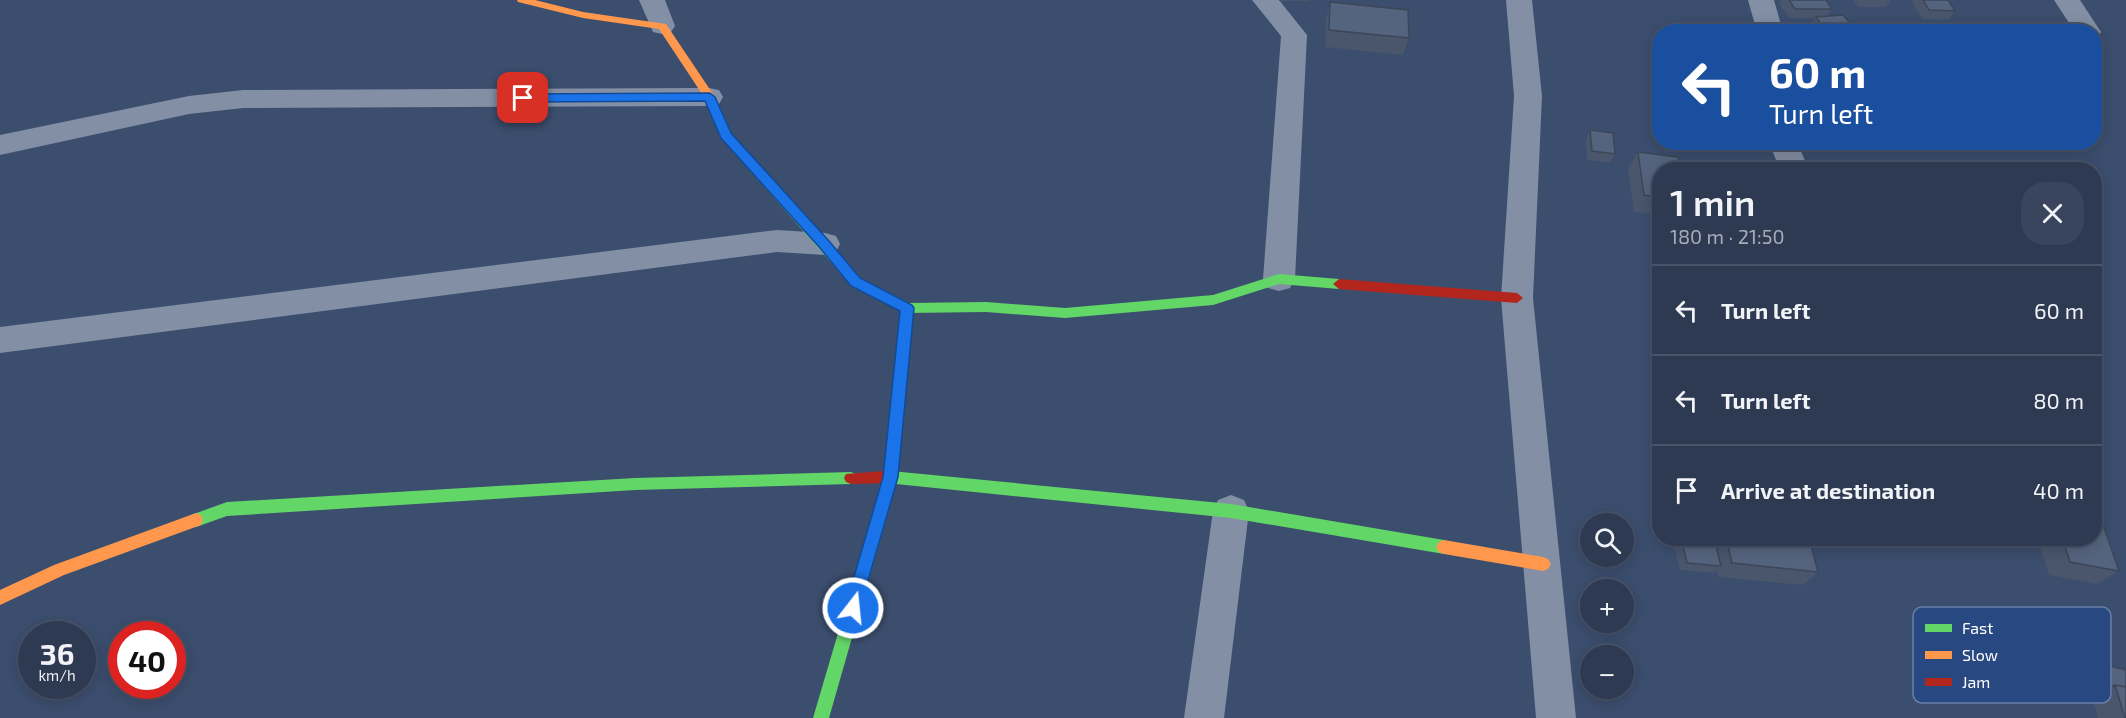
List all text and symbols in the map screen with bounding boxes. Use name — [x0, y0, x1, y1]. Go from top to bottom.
text: 60 m — [1769, 46, 1866, 96]
icon: left — [1670, 48, 1748, 126]
pin — [497, 72, 548, 123]
icon: arrive — [506, 81, 539, 114]
text: Turn left — [1769, 97, 1873, 129]
text: 1 min — [1670, 180, 1755, 223]
button: close — [2021, 182, 2084, 245]
text: 180 m · 21:50 — [1670, 224, 1784, 248]
icon: left — [1670, 294, 1703, 327]
text: Turn left — [1721, 297, 1810, 323]
text: 60 m — [2034, 297, 2084, 323]
icon: left — [1670, 384, 1703, 417]
text: Turn left — [1721, 387, 1810, 413]
text: 80 m — [2033, 387, 2084, 413]
icon: arrive — [1670, 474, 1703, 507]
text: Arrive at destination — [1721, 477, 1935, 503]
text: 40 m — [2033, 477, 2084, 503]
map controls — [1580, 513, 1634, 699]
button: search — [1580, 513, 1634, 567]
position arrow — [821, 576, 885, 640]
button: + — [1580, 579, 1634, 633]
legend — [1913, 607, 2111, 703]
text: Fast — [1962, 618, 1993, 637]
speed limit sign: 40 — [108, 621, 186, 699]
text: 36 — [40, 635, 74, 671]
button: − — [1580, 645, 1634, 699]
text: Slow — [1962, 645, 1998, 664]
text: km/h — [38, 666, 76, 684]
text: Jam — [1962, 672, 1990, 691]

